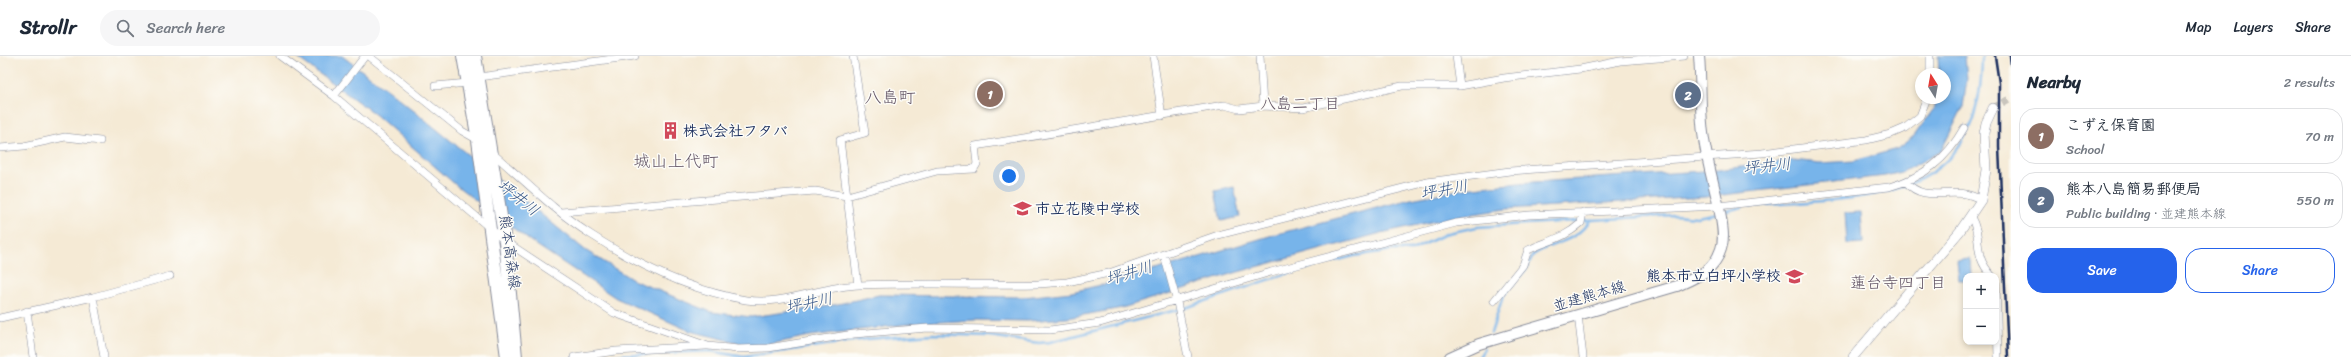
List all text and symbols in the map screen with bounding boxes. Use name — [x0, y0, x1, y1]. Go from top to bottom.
search box — [100, 10, 380, 46]
text: Strollr — [20, 11, 76, 44]
text: Search here — [146, 15, 225, 41]
text: Map — [2186, 15, 2211, 40]
text: Layers — [2233, 15, 2273, 40]
text: Share — [2295, 15, 2331, 40]
icon: search — [114, 17, 136, 39]
text: Nearby — [2027, 67, 2081, 97]
north arrow — [1915, 68, 1951, 104]
text: 2 results — [2284, 71, 2335, 94]
pin: 1 — [977, 79, 1003, 109]
pin: 2 — [1675, 80, 1701, 110]
district label: 八島町 — [865, 82, 916, 112]
district label: 八島二丁目 — [1260, 89, 1340, 118]
text: こずえ保育園 — [2066, 112, 2155, 138]
place label: 株式会社フタバ — [683, 118, 788, 144]
building icon: 株式会社フタバ — [660, 121, 680, 141]
text: 1 — [2038, 125, 2044, 148]
text: 70 m — [2305, 125, 2334, 148]
text: School — [2066, 138, 2104, 161]
district label: 城山上代町 — [634, 146, 719, 176]
water label: 坪井川 — [1742, 149, 1792, 182]
your location — [999, 166, 1019, 186]
water label: 坪井川 — [491, 171, 547, 224]
water label: 坪井川 — [1418, 171, 1470, 208]
text: 熊本八島簡易郵便局 — [2066, 176, 2201, 202]
text: 2 — [2037, 189, 2045, 212]
text: 550 m — [2297, 189, 2334, 212]
place label: 市立花陵中学校 — [1035, 196, 1140, 222]
school or university icon: 市立花陵中学校 — [1012, 199, 1032, 219]
text: Public building · 並建熊本線 — [2066, 202, 2226, 225]
street label: 熊本高森線 — [492, 213, 528, 291]
button: Save — [2027, 248, 2177, 293]
button: Share — [2185, 248, 2335, 293]
water label: 坪井川 — [1102, 252, 1156, 293]
place label: 熊本市立白坪小学校 — [1646, 263, 1781, 289]
school or university icon: 熊本市立白坪小学校 — [1784, 266, 1804, 286]
district label: 蓮台寺四丁目 — [1850, 268, 1946, 297]
street label: 並建熊本線 — [1549, 273, 1629, 319]
map controls — [1963, 273, 1999, 345]
button: + — [1963, 273, 1999, 309]
water label: 坪井川 — [783, 283, 836, 322]
button: − — [1963, 309, 1999, 345]

